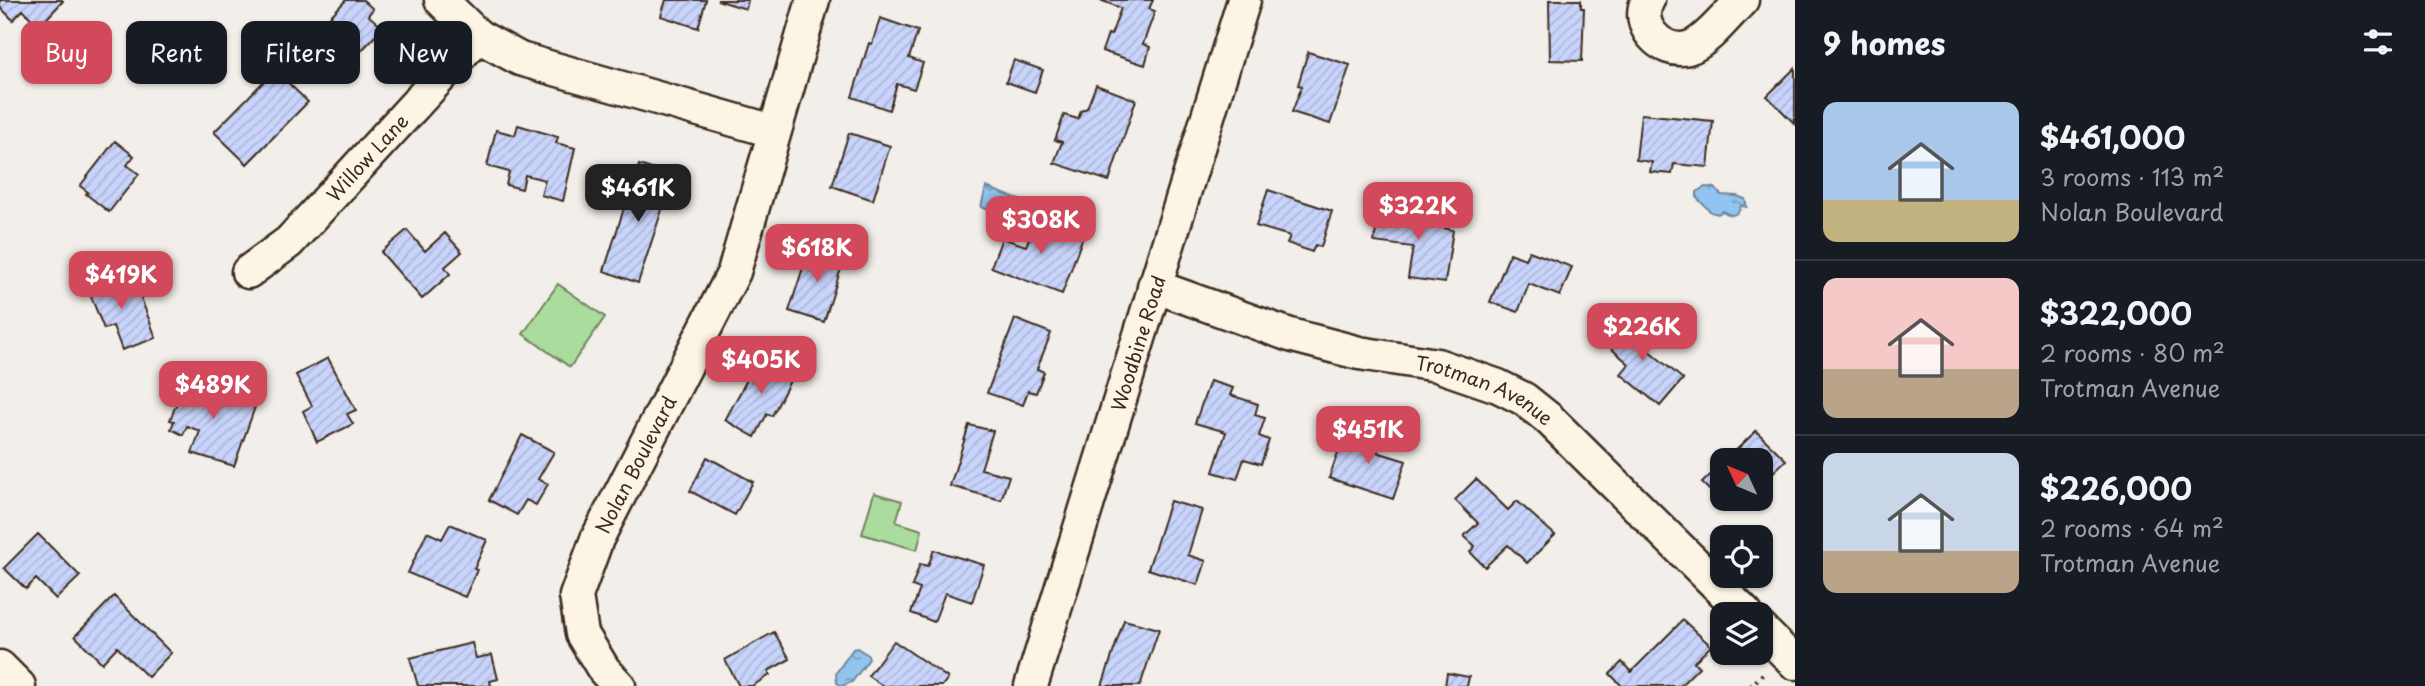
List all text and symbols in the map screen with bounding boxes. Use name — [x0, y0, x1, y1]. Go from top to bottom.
text: 9 homes — [1823, 20, 1945, 65]
chip: Buy — [21, 21, 112, 84]
chip: Rent — [126, 21, 227, 84]
chip: Filters — [241, 21, 360, 84]
chip: New — [374, 21, 472, 84]
icon: filters — [2359, 23, 2397, 61]
street label: Willow Lane — [319, 107, 414, 207]
text: $461,000 — [2040, 114, 2185, 159]
icon: home — [1879, 130, 1963, 214]
text: 3 rooms · 113 m² — [2040, 159, 2224, 194]
pin: $461K — [589, 164, 687, 224]
text: $461K — [601, 169, 675, 204]
pin: $322K — [1369, 182, 1467, 242]
text: $322K — [1379, 187, 1457, 222]
text: Nolan Boulevard — [2040, 194, 2224, 229]
pin: $308K — [992, 196, 1090, 256]
text: $308K — [1002, 201, 1080, 236]
pin: $618K — [768, 224, 866, 284]
text: $618K — [781, 229, 853, 264]
pin: $419K — [72, 252, 170, 311]
text: $419K — [85, 256, 157, 291]
street label: Woodbine Road — [1103, 272, 1172, 415]
text: $322,000 — [2040, 290, 2192, 335]
pin: $226K — [1593, 304, 1691, 363]
icon: home — [1879, 306, 1963, 390]
text: $226K — [1603, 308, 1681, 343]
text: 2 rooms · 80 m² — [2040, 335, 2225, 370]
pin: $405K — [712, 336, 810, 396]
text: $405K — [721, 341, 801, 376]
street label: Trotman Avenue — [1414, 348, 1559, 431]
pin: $489K — [164, 362, 262, 421]
text: $489K — [175, 366, 251, 401]
text: Trotman Avenue — [2040, 370, 2220, 405]
street label: Nolan Boulevard — [588, 390, 682, 539]
pin: $451K — [1319, 406, 1417, 466]
text: $451K — [1332, 411, 1404, 446]
north arrow — [1710, 448, 1773, 511]
map controls — [1710, 448, 1773, 665]
text: $226,000 — [2040, 465, 2192, 510]
icon: home — [1879, 481, 1963, 565]
text: 2 rooms · 64 m² — [2040, 510, 2224, 545]
button: locate — [1710, 525, 1773, 588]
text: Trotman Avenue — [2040, 545, 2220, 580]
button: layers — [1710, 602, 1773, 665]

